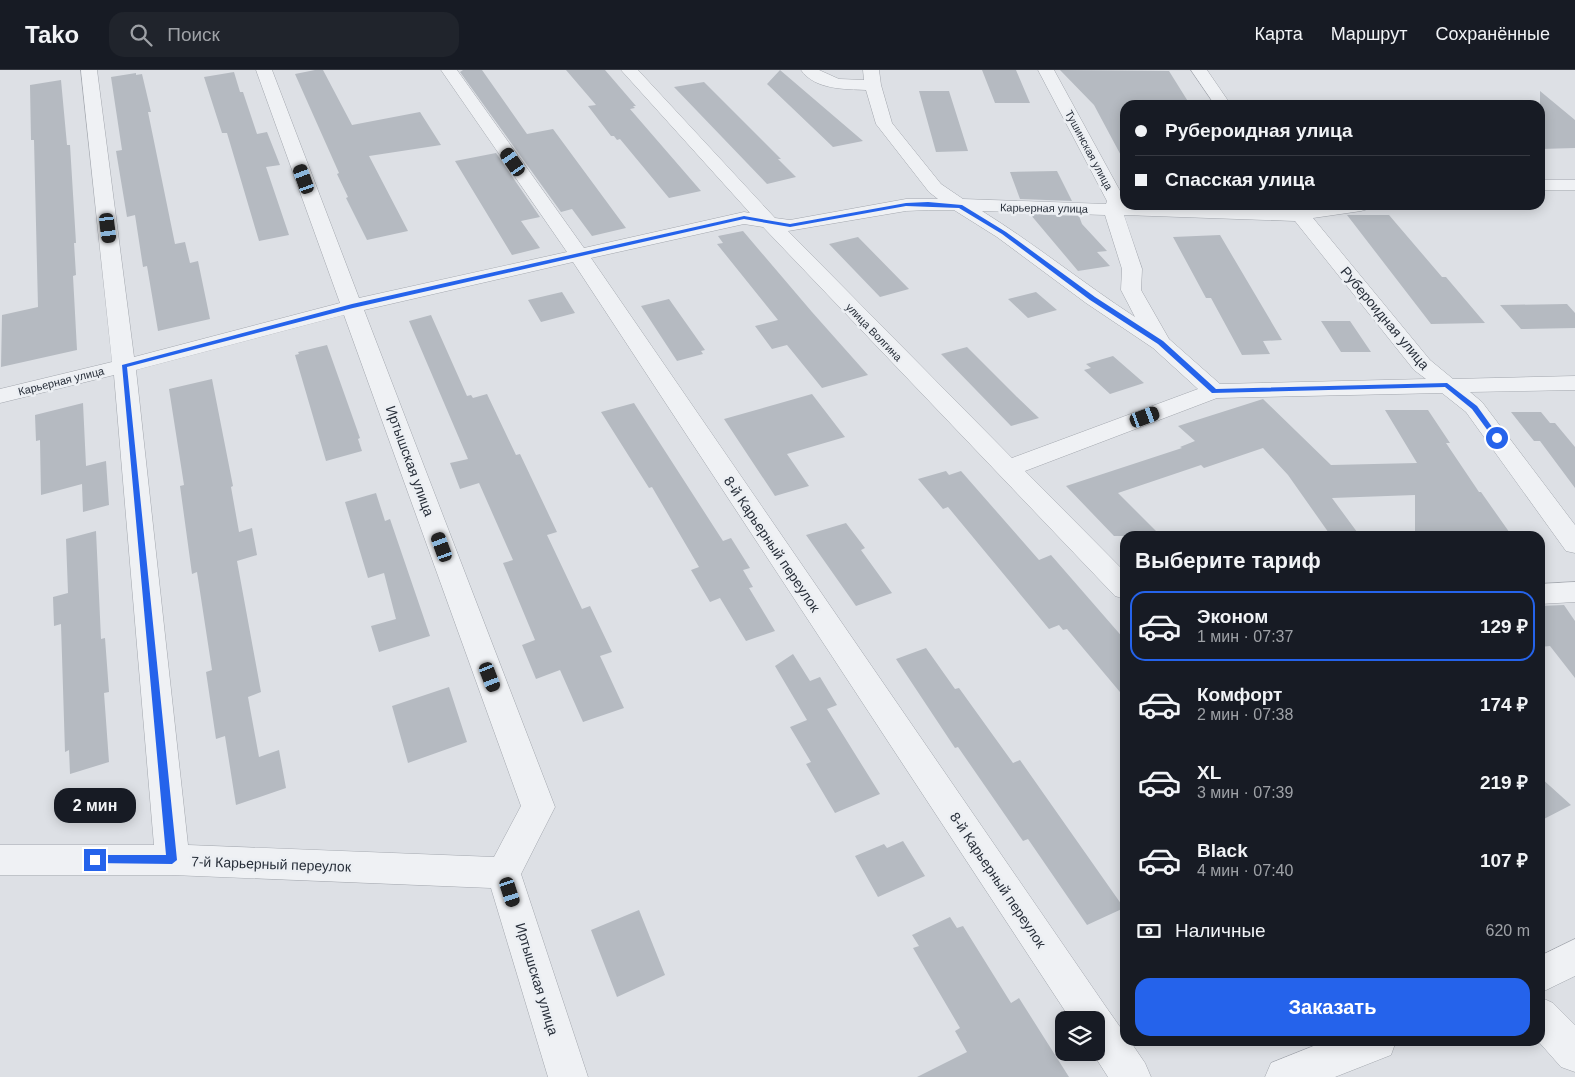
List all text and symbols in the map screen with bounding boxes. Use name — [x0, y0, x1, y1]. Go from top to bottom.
search box — [109, 12, 459, 57]
text: Tako — [25, 21, 79, 48]
icon: search — [127, 21, 155, 49]
text: Поиск — [167, 24, 220, 45]
text: Карта — [1255, 24, 1303, 44]
text: Маршрут — [1331, 24, 1407, 44]
text: Сохранённые — [1435, 24, 1550, 44]
street label: Тушинская улица — [1063, 108, 1116, 193]
text: Рубероидная улица — [1165, 120, 1352, 141]
car — [498, 145, 527, 179]
car — [291, 162, 316, 196]
text: Спасская улица — [1165, 169, 1315, 190]
street label: Карьерная улица — [1000, 201, 1089, 215]
car — [98, 212, 117, 244]
street label: Рубероидная улица — [1337, 263, 1433, 373]
street label: улица Волгина — [844, 301, 905, 364]
street label: Карьерная улица — [17, 364, 106, 397]
street label: Иртышская улица — [383, 404, 437, 519]
car — [1128, 405, 1161, 429]
route start — [1486, 427, 1508, 449]
street label: 8-й Карьерный переулок — [721, 473, 824, 616]
car — [429, 530, 454, 564]
text: Выберите тариф — [1135, 548, 1321, 573]
icon: car — [1137, 604, 1182, 649]
text: Эконом — [1197, 606, 1268, 627]
text: 129 ₽ — [1480, 616, 1528, 637]
text: 1 мин · 07:37 — [1197, 628, 1293, 645]
car — [477, 660, 502, 694]
icon: car — [1137, 682, 1182, 727]
text: Комфорт — [1197, 684, 1282, 705]
text: 174 ₽ — [1480, 694, 1528, 715]
text: 2 мин · 07:38 — [1197, 706, 1293, 723]
icon: car — [1137, 760, 1182, 805]
text: XL — [1197, 762, 1221, 783]
text: 219 ₽ — [1480, 772, 1528, 793]
text: 3 мин · 07:39 — [1197, 784, 1293, 801]
callout: 2 мин — [54, 788, 136, 822]
text: 2 мин — [73, 797, 117, 814]
street label: 8-й Карьерный переулок — [947, 809, 1050, 952]
icon: car — [1137, 838, 1182, 883]
text: Black — [1197, 840, 1248, 861]
route end — [84, 849, 106, 871]
text: 107 ₽ — [1480, 850, 1528, 871]
street label: 7-й Карьерный переулок — [191, 853, 352, 875]
text: 4 мин · 07:40 — [1197, 862, 1293, 879]
car — [498, 875, 521, 909]
icon: cash — [1135, 917, 1163, 945]
text: Наличные — [1175, 920, 1266, 941]
street label: Иртышская улица — [512, 921, 562, 1037]
text: 620 m — [1486, 922, 1530, 939]
button: Заказать — [1135, 978, 1530, 1036]
map controls — [1055, 1011, 1105, 1061]
button: layers — [1055, 1011, 1105, 1061]

